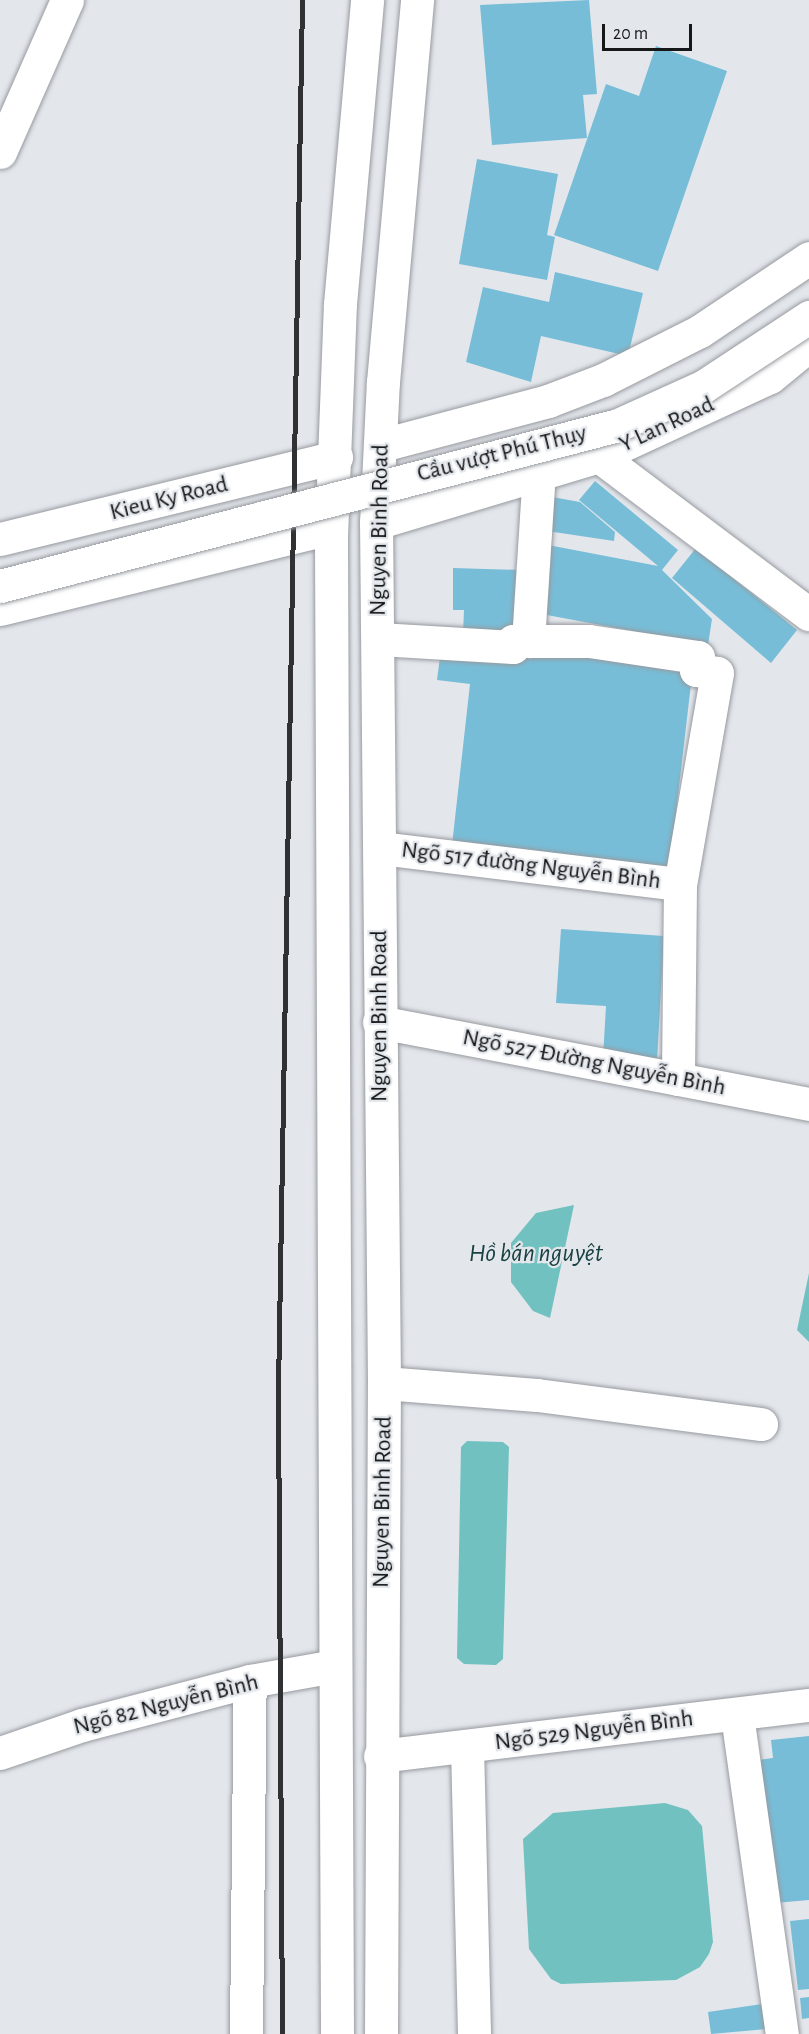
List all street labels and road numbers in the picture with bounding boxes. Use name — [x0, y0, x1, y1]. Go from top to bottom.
street label: Y Lan Road — [615, 390, 719, 460]
street label: Cầu vượt Phú Thụy — [414, 419, 590, 489]
street label: Nguyen Binh Road — [364, 444, 396, 616]
street label: Kieu Ky Road — [107, 470, 231, 528]
street label: Ngõ 517 đường Nguyễn Bình — [400, 836, 662, 896]
street label: Nguyen Binh Road — [366, 930, 394, 1102]
street label: Ngõ 527 Đường Nguyễn Bình — [460, 1023, 728, 1103]
street label: Nguyen Binh Road — [367, 1416, 399, 1588]
street label: Ngõ 82 Nguyễn Bình — [70, 1668, 262, 1742]
street label: Ngõ 529 Nguyễn Bình — [493, 1705, 695, 1757]

